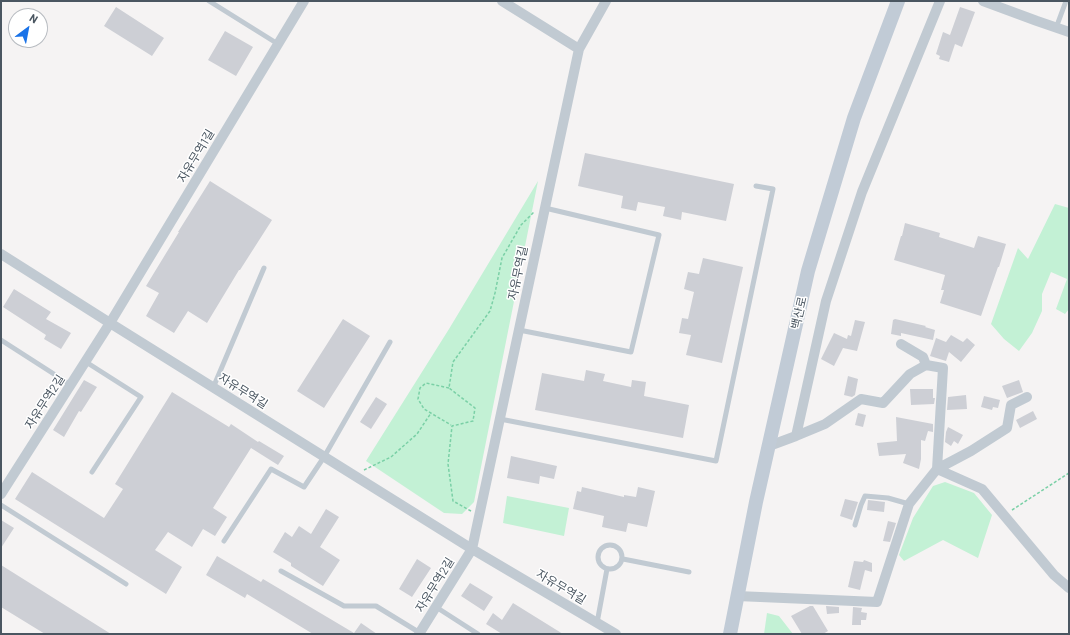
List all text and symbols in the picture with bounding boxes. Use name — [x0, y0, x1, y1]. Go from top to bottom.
north arrow — [8, 8, 48, 48]
text: N — [28, 11, 41, 26]
street label: 자유무역1길 — [175, 127, 217, 185]
street label: 자유무역길 — [505, 245, 531, 301]
street label: 백산로 — [788, 295, 810, 331]
street label: 자유무역길 — [216, 370, 270, 412]
street label: 자유무역2길 — [22, 372, 68, 432]
street label: 자유무역2길 — [413, 555, 457, 615]
street label: 자유무역길 — [534, 567, 588, 607]

